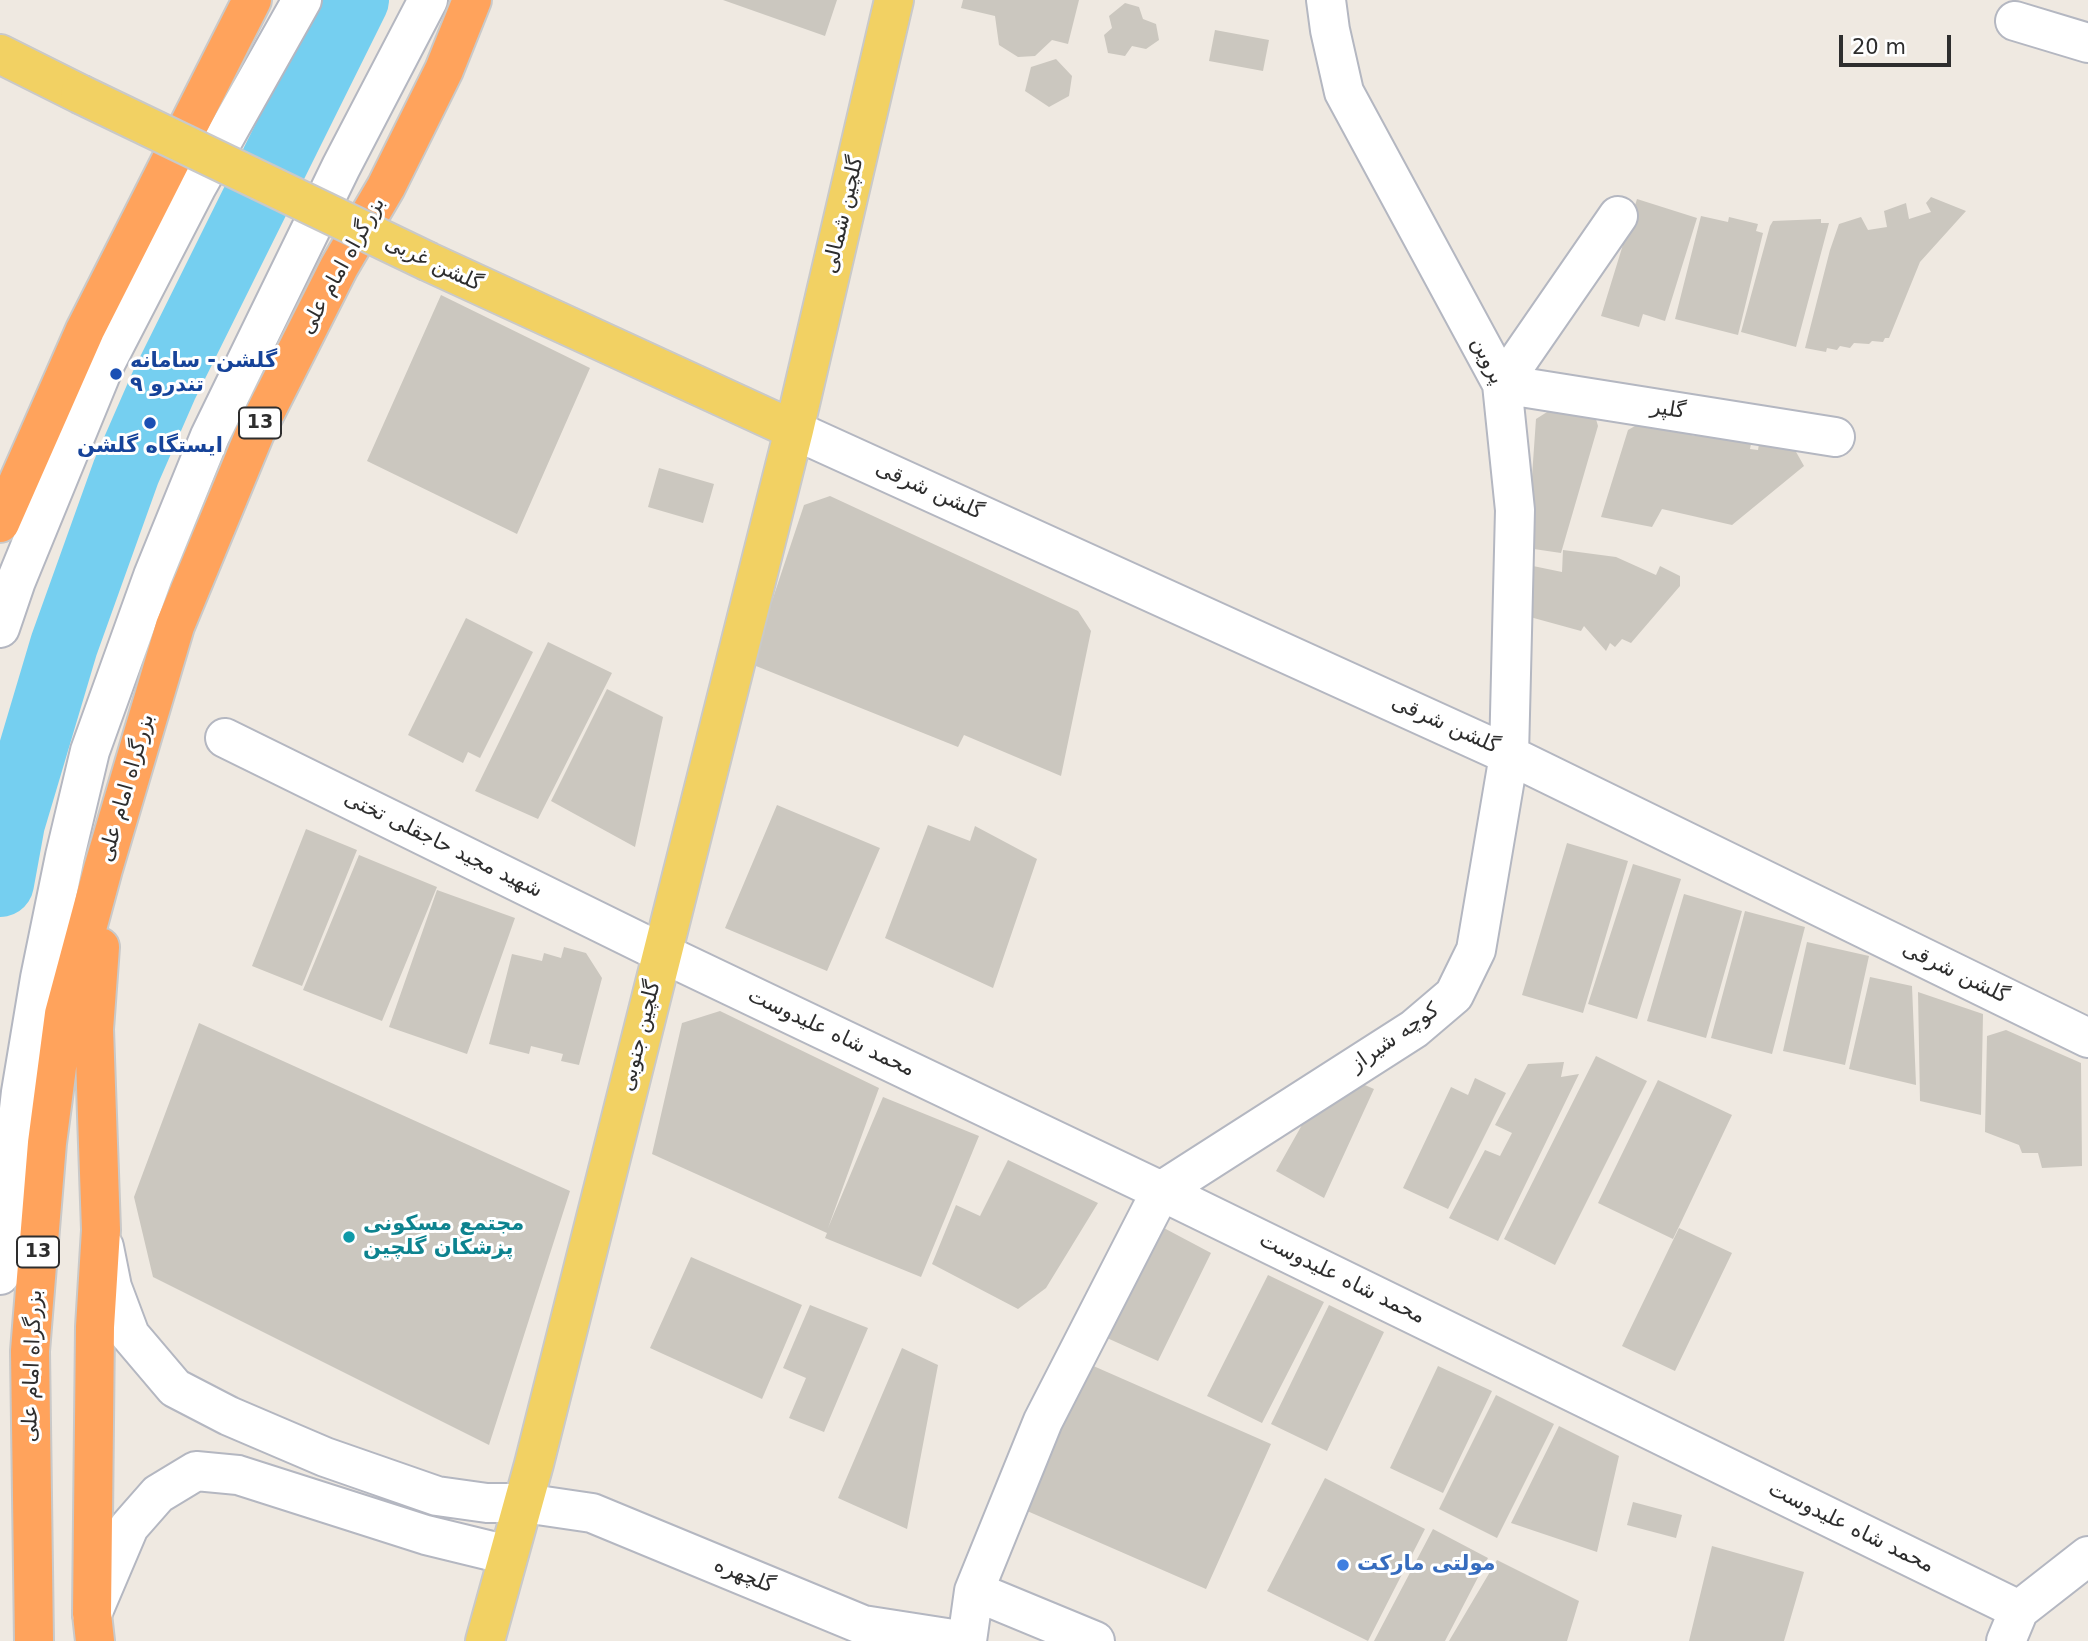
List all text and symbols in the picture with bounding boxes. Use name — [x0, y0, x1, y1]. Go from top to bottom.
scale bar — [1843, 21, 1955, 65]
text: 20 m — [1852, 35, 1906, 59]
street label: گلچین شمالی — [818, 154, 870, 276]
street label: بزرگراه امام علی — [295, 193, 391, 339]
street label: گلشن غربی — [380, 231, 486, 297]
street label: پروین — [1465, 333, 1509, 389]
place label: گلشن- سامانه ۹ تندرو — [130, 349, 277, 399]
marker: گلشن- سامانه ۹ تندرو — [108, 366, 124, 382]
street label: گلپر — [1649, 395, 1687, 425]
road number: 13 — [239, 408, 281, 438]
marker: ایستگاه گلشن — [142, 415, 158, 431]
place label: ایستگاه گلشن — [77, 434, 223, 460]
street label: گلشن شرقی — [871, 456, 987, 526]
street label: گلشن شرقی — [1387, 690, 1503, 760]
street label: بزرگراه امام علی — [94, 711, 160, 865]
street label: شهید مجید حاجقلی تختی — [340, 786, 546, 904]
street label: گلشن شرقی — [1898, 936, 2012, 1010]
street label: گلچین جنوبی — [615, 978, 667, 1094]
street label: محمد شاه علیدوست — [743, 983, 919, 1083]
street label: کوچه شیراز — [1345, 998, 1445, 1078]
place label: مجتمع مسکونی پزشکان گلچین — [363, 1212, 524, 1262]
street label: محمد شاه علیدوست — [1255, 1228, 1429, 1330]
marker: مجتمع مسکونی پزشکان گلچین — [341, 1229, 357, 1245]
road number: 13 — [17, 1236, 59, 1268]
street label: بزرگراه امام علی — [18, 1289, 48, 1443]
street label: محمد شاه علیدوست — [1764, 1477, 1938, 1579]
place label: مولتی مارکت — [1357, 1552, 1496, 1578]
street label: گلچهره — [710, 1553, 778, 1599]
marker: مولتی مارکت — [1335, 1557, 1351, 1573]

